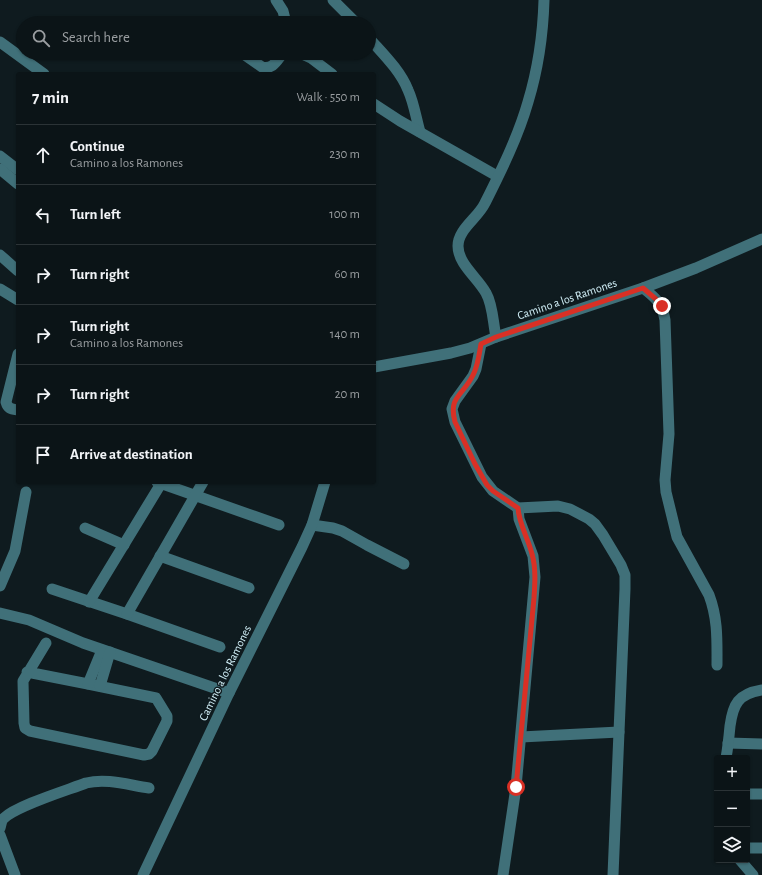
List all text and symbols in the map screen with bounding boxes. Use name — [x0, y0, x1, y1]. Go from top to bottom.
search box — [16, 16, 376, 60]
icon: search — [30, 27, 52, 49]
text: Search here — [62, 30, 130, 45]
text: 7 min — [32, 89, 69, 106]
text: Walk · 550 m — [296, 91, 360, 104]
text: Continue — [70, 139, 125, 154]
icon: ahead — [32, 144, 54, 166]
text: 230 m — [329, 148, 360, 161]
text: Camino a los Ramones — [70, 157, 183, 170]
icon: left — [32, 204, 54, 226]
text: Turn left — [70, 207, 121, 222]
text: 100 m — [329, 208, 360, 221]
icon: right — [32, 264, 54, 286]
text: Turn right — [70, 267, 129, 282]
text: 60 m — [334, 268, 360, 281]
street label: Camino a los Ramones — [516, 276, 618, 322]
route end — [653, 297, 671, 315]
text: Turn right — [70, 319, 129, 334]
icon: right — [32, 324, 54, 346]
text: 140 m — [330, 328, 360, 341]
text: Camino a los Ramones — [70, 337, 183, 350]
icon: right — [32, 384, 54, 406]
text: Turn right — [70, 387, 129, 402]
text: 20 m — [335, 388, 360, 401]
icon: arrive — [32, 444, 54, 466]
text: Arrive at destination — [70, 447, 193, 462]
street label: Camino a los Ramones — [197, 623, 253, 723]
map controls — [714, 755, 750, 863]
button: + — [714, 755, 750, 791]
route start — [507, 778, 525, 796]
button: − — [714, 791, 750, 827]
button: layers — [714, 827, 750, 863]

